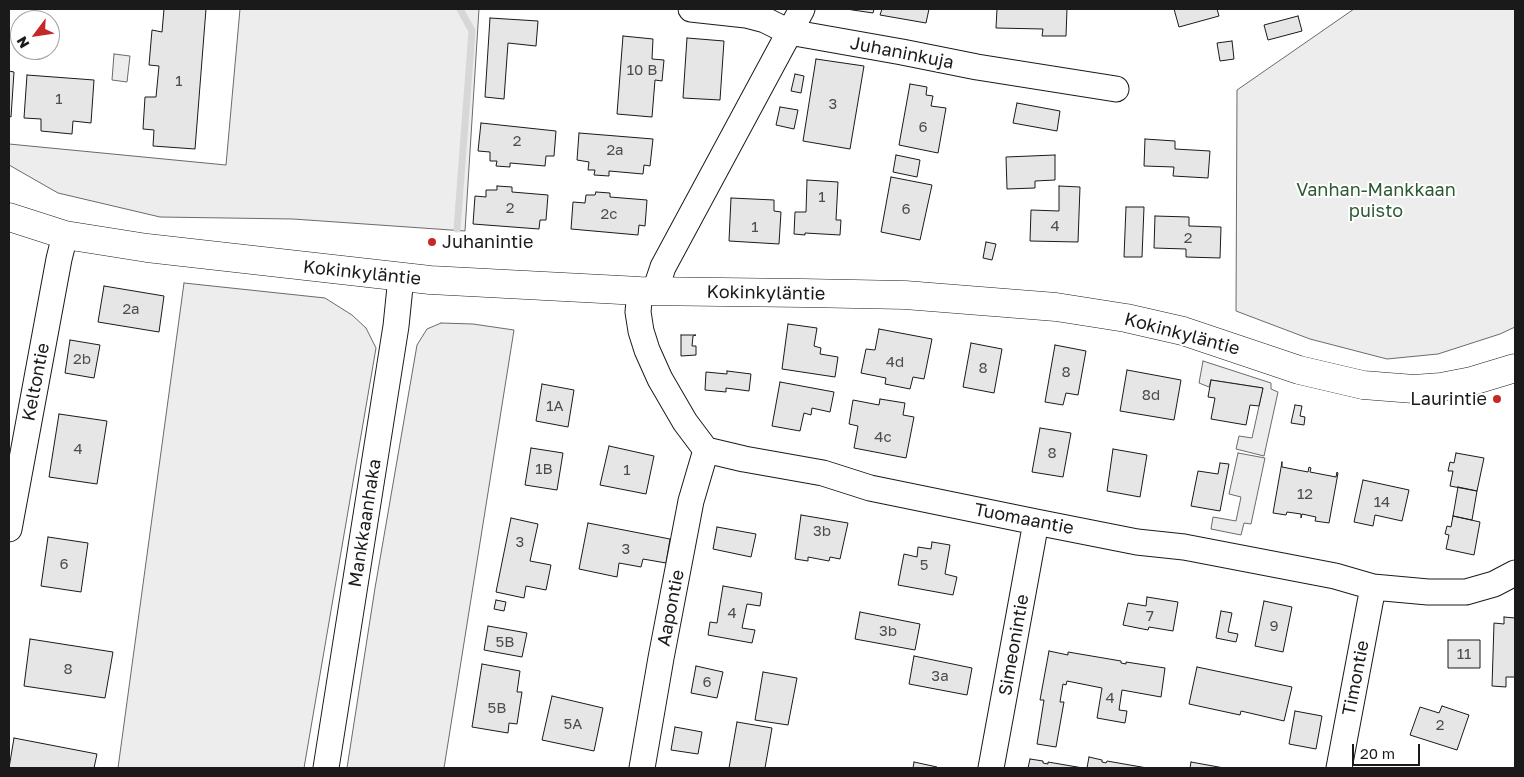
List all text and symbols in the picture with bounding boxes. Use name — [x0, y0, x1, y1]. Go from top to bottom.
north arrow — [10, 10, 60, 60]
street label: Juhaninkuja — [848, 32, 956, 74]
text: N — [13, 34, 33, 51]
house number: 10 B — [627, 61, 657, 79]
house number: 1 — [175, 72, 183, 90]
house number: 1 — [55, 90, 63, 108]
house number: 3 — [829, 95, 837, 113]
house number: 6 — [918, 118, 928, 136]
house number: 2 — [513, 132, 521, 150]
house number: 2a — [606, 141, 624, 159]
park label: Vanhan-Mankkaan puisto — [1296, 179, 1456, 222]
house number: 1 — [818, 188, 826, 206]
house number: 2 — [506, 199, 514, 217]
house number: 6 — [901, 200, 911, 218]
house number: 2c — [601, 205, 617, 223]
house number: 4 — [1050, 217, 1060, 235]
house number: 1 — [751, 218, 759, 236]
house number: 2 — [1184, 229, 1192, 247]
place label: Juhanintie — [442, 231, 533, 253]
marker: Juhanintie — [426, 236, 438, 248]
street label: Kokinkyläntie — [302, 256, 422, 290]
street label: Kokinkyläntie — [707, 281, 825, 305]
house number: 2a — [122, 300, 140, 318]
street label: Kokinkyläntie — [1122, 308, 1242, 360]
street label: Keltontie — [18, 341, 54, 423]
house number: 2b — [73, 350, 91, 368]
house number: 4d — [886, 353, 904, 371]
house number: 8 — [978, 359, 988, 377]
house number: 8 — [1061, 363, 1071, 381]
house number: 8d — [1142, 386, 1160, 404]
place label: Laurintie — [1410, 388, 1487, 410]
marker: Laurintie — [1491, 393, 1503, 405]
house number: 1A — [546, 397, 564, 415]
house number: 4c — [874, 428, 892, 446]
house number: 4 — [73, 440, 83, 458]
house number: 8 — [1047, 444, 1057, 462]
street label: Mankkaanhaka — [344, 457, 386, 589]
house number: 1B — [535, 460, 553, 478]
house number: 1 — [623, 461, 631, 479]
house number: 12 — [1297, 485, 1313, 503]
house number: 14 — [1374, 493, 1390, 511]
street label: Tuomaantie — [972, 499, 1076, 539]
house number: 3b — [813, 522, 831, 540]
house number: 3 — [516, 533, 524, 551]
house number: 3 — [622, 540, 630, 558]
house number: 6 — [59, 555, 69, 573]
house number: 5 — [920, 556, 928, 574]
street label: Aapontie — [653, 568, 689, 648]
street label: Simeonintie — [994, 593, 1034, 697]
house number: 4 — [727, 604, 737, 622]
house number: 7 — [1146, 607, 1154, 625]
house number: 9 — [1269, 617, 1279, 635]
house number: 3b — [879, 622, 897, 640]
house number: 5B — [496, 633, 514, 651]
street label: Timontie — [1338, 639, 1374, 717]
house number: 11 — [1457, 645, 1471, 663]
house number: 8 — [63, 660, 73, 678]
house number: 3a — [931, 667, 949, 685]
house number: 6 — [702, 673, 712, 691]
house number: 4 — [1105, 689, 1115, 707]
house number: 5B — [488, 699, 506, 717]
house number: 5A — [564, 715, 582, 733]
house number: 2 — [1436, 716, 1444, 734]
scale bar — [1354, 734, 1422, 766]
text: 20 m — [1360, 744, 1395, 762]

